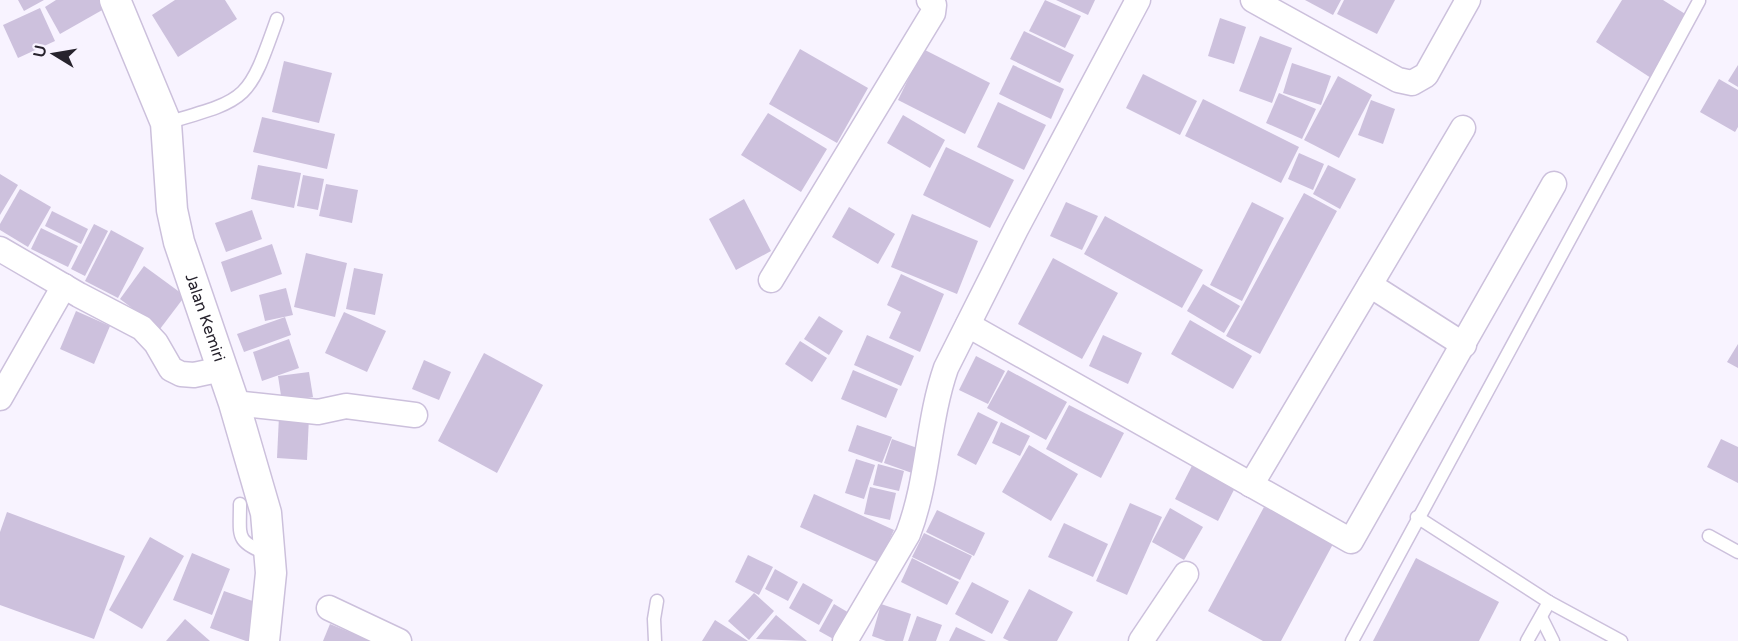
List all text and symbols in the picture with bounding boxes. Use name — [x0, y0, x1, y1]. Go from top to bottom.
north arrow — [24, 24, 84, 84]
text: U — [29, 43, 51, 59]
street label: Jalan Kemiri — [180, 271, 229, 364]

